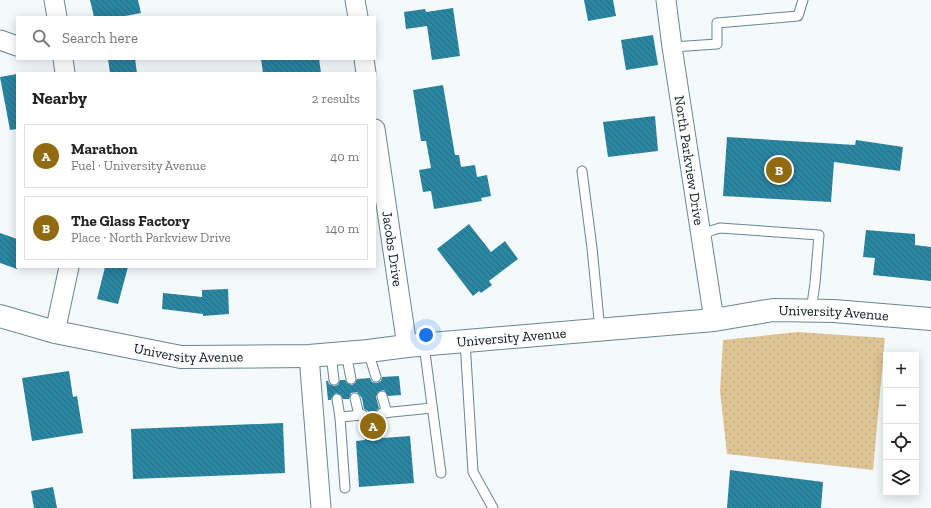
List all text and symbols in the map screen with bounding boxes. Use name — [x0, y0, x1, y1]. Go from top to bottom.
search box — [16, 16, 376, 60]
icon: search — [30, 27, 52, 49]
text: Search here — [62, 29, 138, 47]
text: Nearby — [32, 88, 87, 108]
text: 2 results — [312, 91, 360, 106]
street label: North Parkview Drive — [671, 94, 708, 227]
text: Marathon — [71, 140, 138, 158]
text: A — [42, 149, 50, 164]
text: 40 m — [330, 149, 359, 164]
pin: B — [766, 155, 792, 185]
text: Fuel · University Avenue — [71, 158, 206, 173]
street label: Jacobs Drive — [379, 210, 407, 288]
text: The Glass Factory — [71, 212, 190, 230]
text: B — [42, 221, 50, 236]
text: 140 m — [325, 221, 359, 236]
text: Place · North Parkview Drive — [71, 230, 231, 245]
street label: University Avenue — [779, 302, 890, 324]
street label: University Avenue — [456, 324, 567, 350]
your location — [416, 325, 436, 345]
street label: University Avenue — [132, 339, 244, 366]
map controls — [883, 352, 919, 496]
button: + — [883, 352, 919, 388]
button: − — [883, 388, 919, 424]
pin: A — [360, 411, 386, 441]
button: locate — [883, 424, 919, 460]
button: layers — [883, 460, 919, 496]

